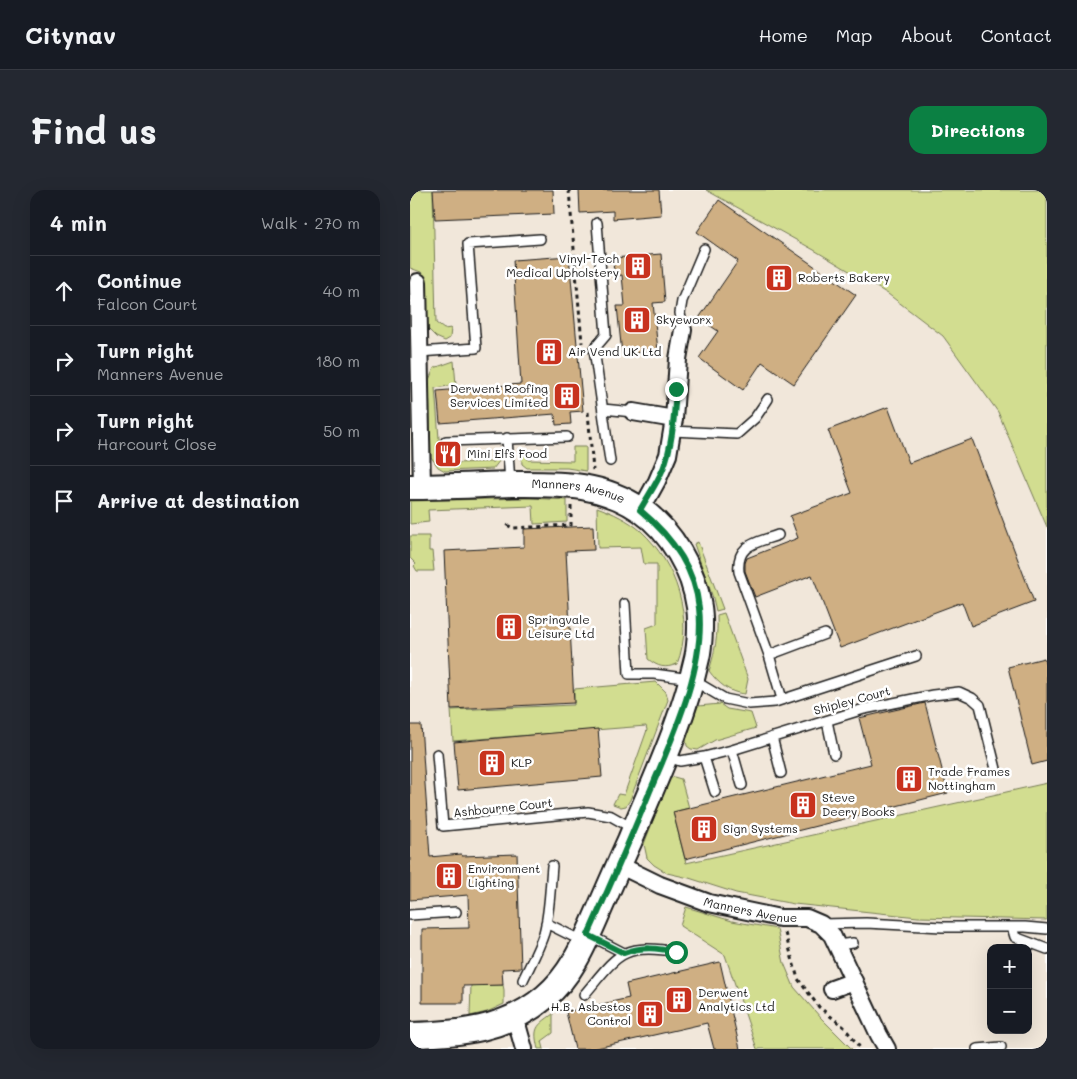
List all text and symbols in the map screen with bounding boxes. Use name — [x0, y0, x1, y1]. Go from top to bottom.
text: Citynav — [25, 19, 116, 50]
text: Home — [759, 23, 808, 47]
text: Map — [836, 23, 872, 47]
text: About — [900, 23, 953, 47]
text: Contact — [981, 23, 1052, 47]
button: Directions — [909, 106, 1047, 154]
text: Find us — [30, 107, 157, 153]
text: 4 min — [50, 209, 107, 236]
text: Walk · 270 m — [261, 212, 360, 233]
place label: Vinyl-Tech Medical Upholstery — [506, 250, 619, 280]
building icon: Vinyl-Tech Medical Upholstery — [623, 251, 653, 281]
building icon: Roberts Bakery — [764, 263, 794, 293]
text: Continue — [97, 268, 182, 293]
place label: Roberts Bakery — [798, 269, 890, 285]
icon: ahead — [50, 277, 78, 305]
text: 40 m — [323, 280, 360, 301]
text: Falcon Court — [97, 293, 198, 314]
building icon: Skyeworx — [622, 305, 652, 335]
place label: Skyeworx — [656, 311, 711, 327]
building icon: Air Vend UK Ltd — [534, 337, 564, 367]
text: Turn right — [97, 338, 194, 363]
place label: Air Vend UK Ltd — [568, 343, 662, 359]
icon: right — [50, 347, 78, 375]
text: 180 m — [315, 350, 360, 371]
text: Manners Avenue — [97, 363, 224, 384]
route end — [665, 378, 688, 401]
place label: Derwent Roofing Services Limited — [450, 380, 548, 410]
building icon: Derwent Roofing Services Limited — [552, 381, 582, 411]
text: Turn right — [97, 408, 194, 433]
icon: right — [50, 417, 78, 445]
text: 50 m — [323, 420, 360, 441]
text: Harcourt Close — [97, 433, 217, 454]
restaurant icon: Mini Elfs Food — [433, 439, 463, 469]
place label: Mini Elfs Food — [467, 445, 548, 461]
street label: Manners Avenue — [532, 475, 628, 506]
icon: arrive — [50, 487, 78, 515]
text: Arrive at destination — [97, 488, 300, 513]
place label: Springvale Leisure Ltd — [528, 611, 595, 641]
building icon: Springvale Leisure Ltd — [494, 612, 524, 642]
street label: Shipley Court — [812, 682, 892, 718]
building icon: KLP — [477, 748, 507, 778]
place label: KLP — [511, 754, 532, 770]
place label: Trade Frames Nottingham — [928, 763, 1010, 793]
building icon: Trade Frames Nottingham — [894, 764, 924, 794]
place label: Steve Deery Books — [822, 789, 895, 819]
building icon: Steve Deery Books — [788, 790, 818, 820]
street label: Ashbourne Court — [452, 794, 553, 820]
building icon: Sign Systems — [689, 814, 719, 844]
place label: Sign Systems — [723, 820, 798, 836]
place label: Environment Lighting — [468, 860, 540, 890]
building icon: Environment Lighting — [434, 861, 464, 891]
street label: Manners Avenue — [702, 893, 797, 926]
route start — [665, 941, 688, 964]
map controls — [987, 944, 1032, 1034]
button: + — [987, 944, 1032, 989]
place label: Derwent Analytics Ltd — [698, 984, 775, 1014]
building icon: Derwent Analytics Ltd — [664, 985, 694, 1015]
button: − — [987, 989, 1032, 1034]
place label: H.B. Asbestos Control — [551, 998, 631, 1028]
building icon: H.B. Asbestos Control — [635, 999, 665, 1029]

